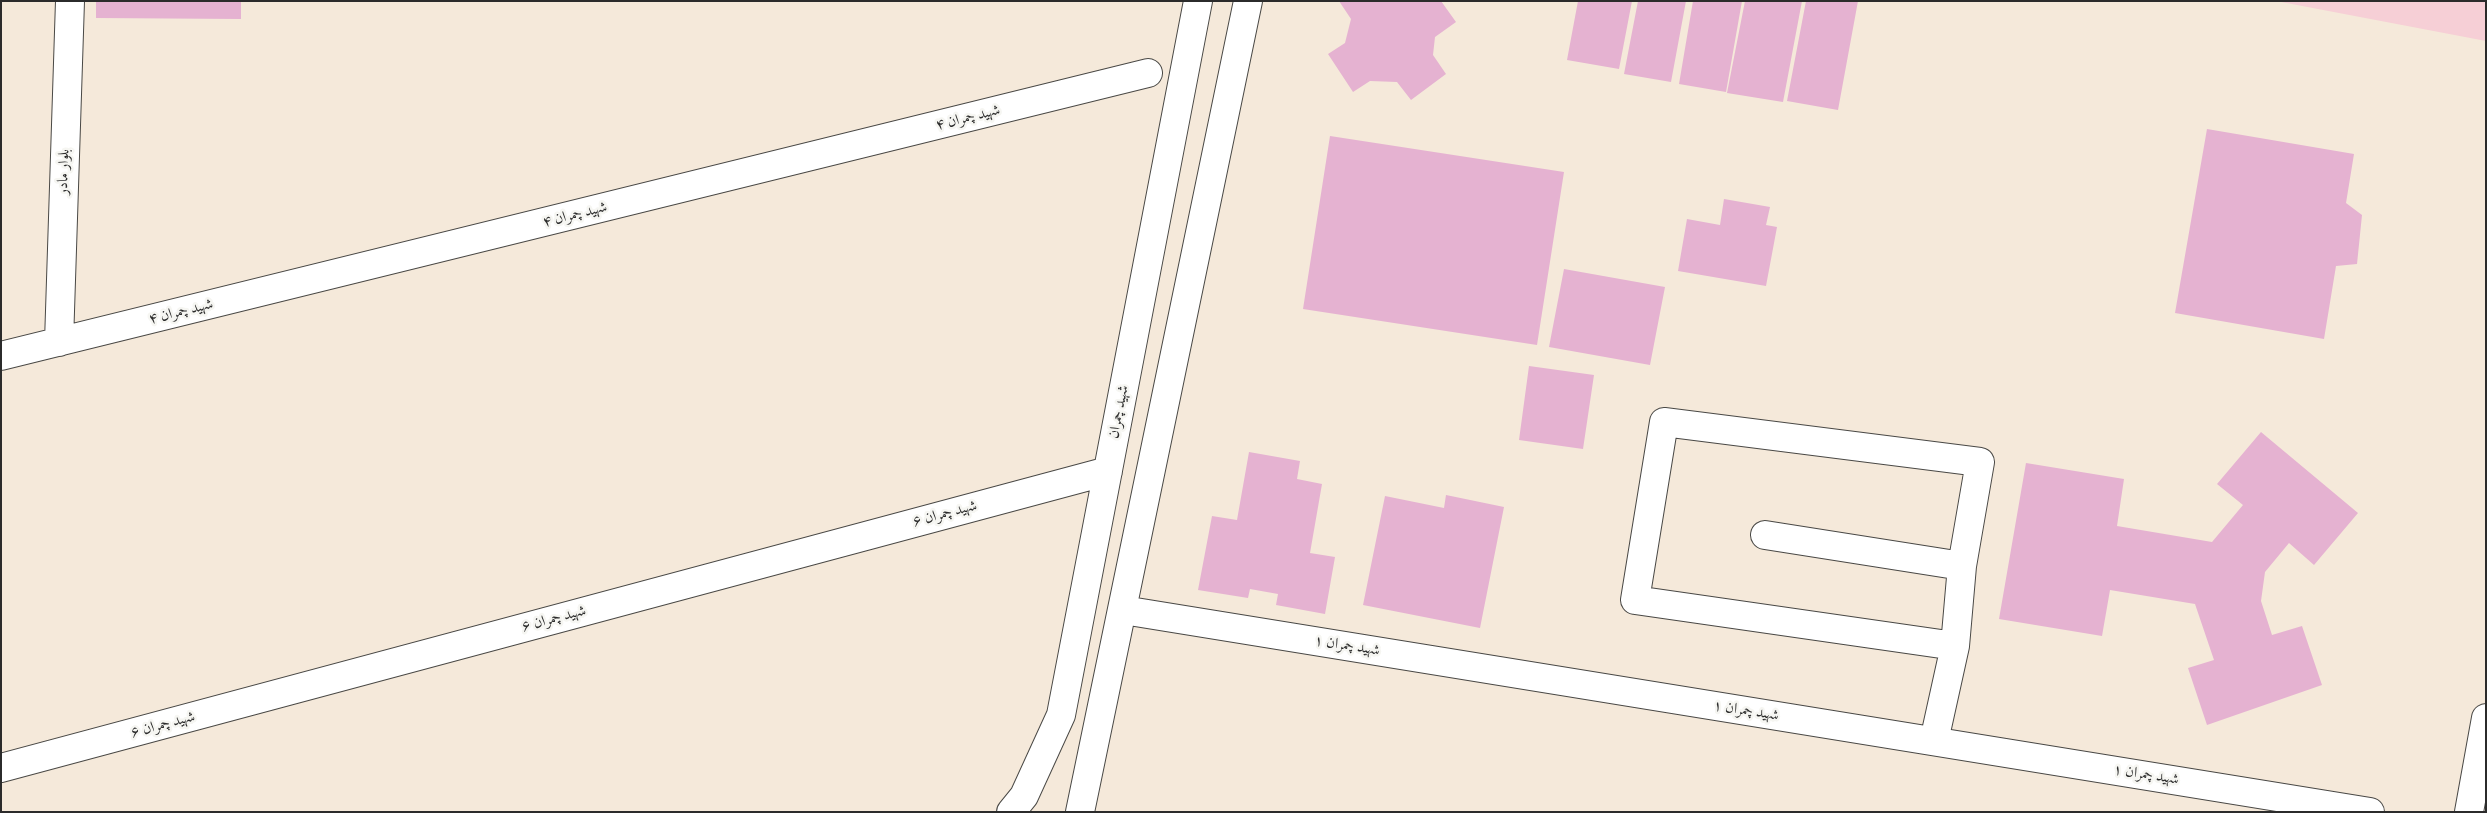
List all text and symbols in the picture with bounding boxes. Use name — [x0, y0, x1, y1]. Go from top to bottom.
street label: شهید چمران ۴ — [934, 101, 1002, 135]
street label: بلوار مادر — [54, 149, 74, 195]
street label: شهید چمران ۴ — [541, 198, 609, 232]
street label: شهید چمران ۴ — [147, 295, 215, 329]
street label: شهید چمران — [1105, 384, 1133, 440]
street label: شهید چمران ۶ — [911, 497, 979, 531]
street label: شهید چمران ۶ — [520, 602, 588, 636]
street label: شهید چمران ۱ — [1313, 632, 1381, 660]
street label: شهید چمران ۱ — [1712, 697, 1780, 725]
street label: شهید چمران ۶ — [129, 708, 197, 742]
street label: شهید چمران ۱ — [2112, 761, 2180, 789]

